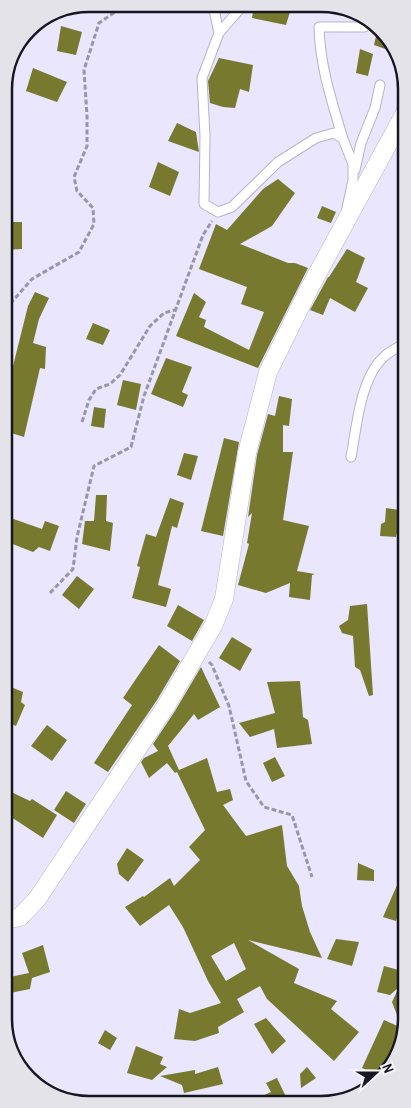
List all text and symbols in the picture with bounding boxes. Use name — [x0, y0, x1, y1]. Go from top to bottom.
north arrow — [351, 1048, 401, 1098]
text: N — [378, 1061, 398, 1075]

